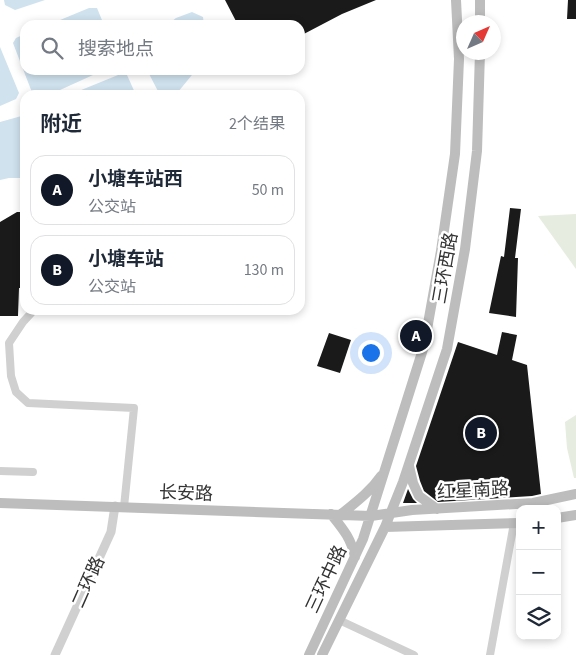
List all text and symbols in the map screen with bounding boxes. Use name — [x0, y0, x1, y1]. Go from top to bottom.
north arrow — [456, 15, 501, 60]
search box — [20, 20, 305, 75]
icon: search — [38, 34, 66, 62]
text: 搜索地点 — [78, 36, 154, 63]
text: 附近 — [40, 109, 82, 139]
text: 2个结果 — [229, 113, 285, 135]
text: 小塘车站西 — [88, 166, 183, 193]
text: A — [52, 179, 62, 201]
text: 50 m — [252, 179, 284, 201]
text: 公交站 — [88, 196, 136, 218]
street label: 三环西路 — [427, 230, 464, 306]
text: 小塘车站 — [88, 246, 164, 273]
text: B — [52, 259, 62, 281]
text: 130 m — [244, 259, 284, 281]
text: 公交站 — [88, 276, 136, 298]
pin: A — [400, 317, 432, 355]
your location — [358, 340, 384, 366]
pin: B — [465, 414, 497, 452]
street label: 红星南路 — [436, 476, 510, 505]
street label: 长安路 — [159, 480, 213, 507]
map controls — [516, 505, 561, 640]
button: + — [516, 505, 561, 550]
street label: 三环中路 — [300, 541, 353, 617]
button: − — [516, 550, 561, 595]
street label: 二环路 — [66, 552, 111, 612]
button: layers — [516, 595, 561, 640]

